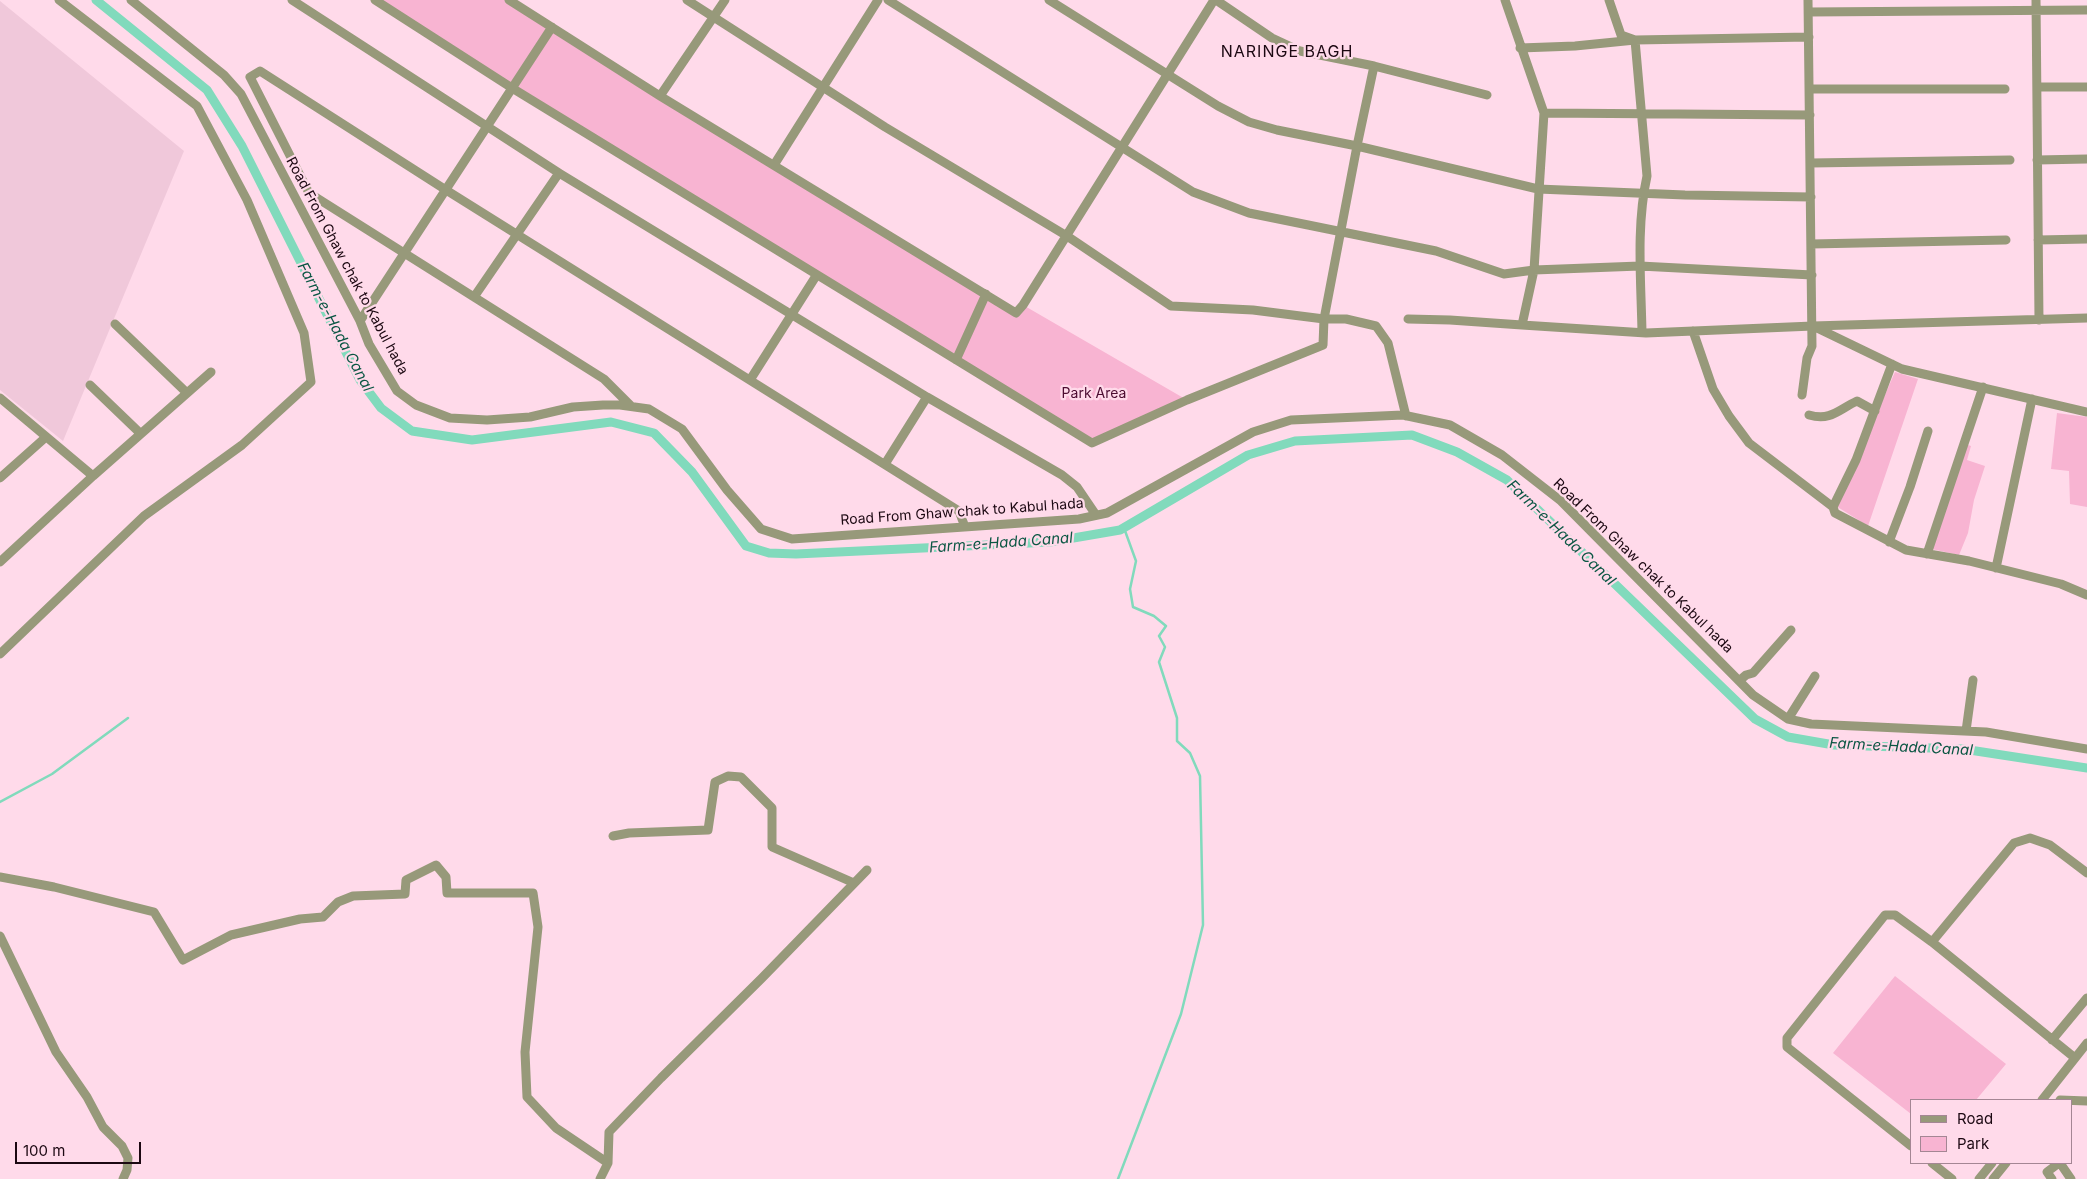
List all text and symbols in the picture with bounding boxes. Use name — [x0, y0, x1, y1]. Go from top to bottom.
district label: NARINGE BAGH — [1219, 42, 1355, 62]
street label: Road From Ghaw chak to Kabul hada — [282, 154, 412, 378]
water label: Farm-e-Hada Canal — [293, 259, 377, 395]
park label: Park Area — [1062, 386, 1126, 402]
street label: Road From Ghaw chak to Kabul hada — [1550, 475, 1736, 657]
water label: Farm-e-Hada Canal — [1503, 477, 1619, 589]
street label: Road From Ghaw chak to Kabul hada — [840, 495, 1084, 529]
water label: Farm-e-Hada Canal — [929, 529, 1073, 557]
water label: Farm-e-Hada Canal — [1829, 734, 1973, 760]
legend — [1910, 1099, 2072, 1164]
text: Road — [1957, 1109, 1993, 1128]
scale bar — [18, 1132, 144, 1164]
text: Park — [1957, 1134, 1989, 1153]
text: 100 m — [23, 1141, 65, 1160]

